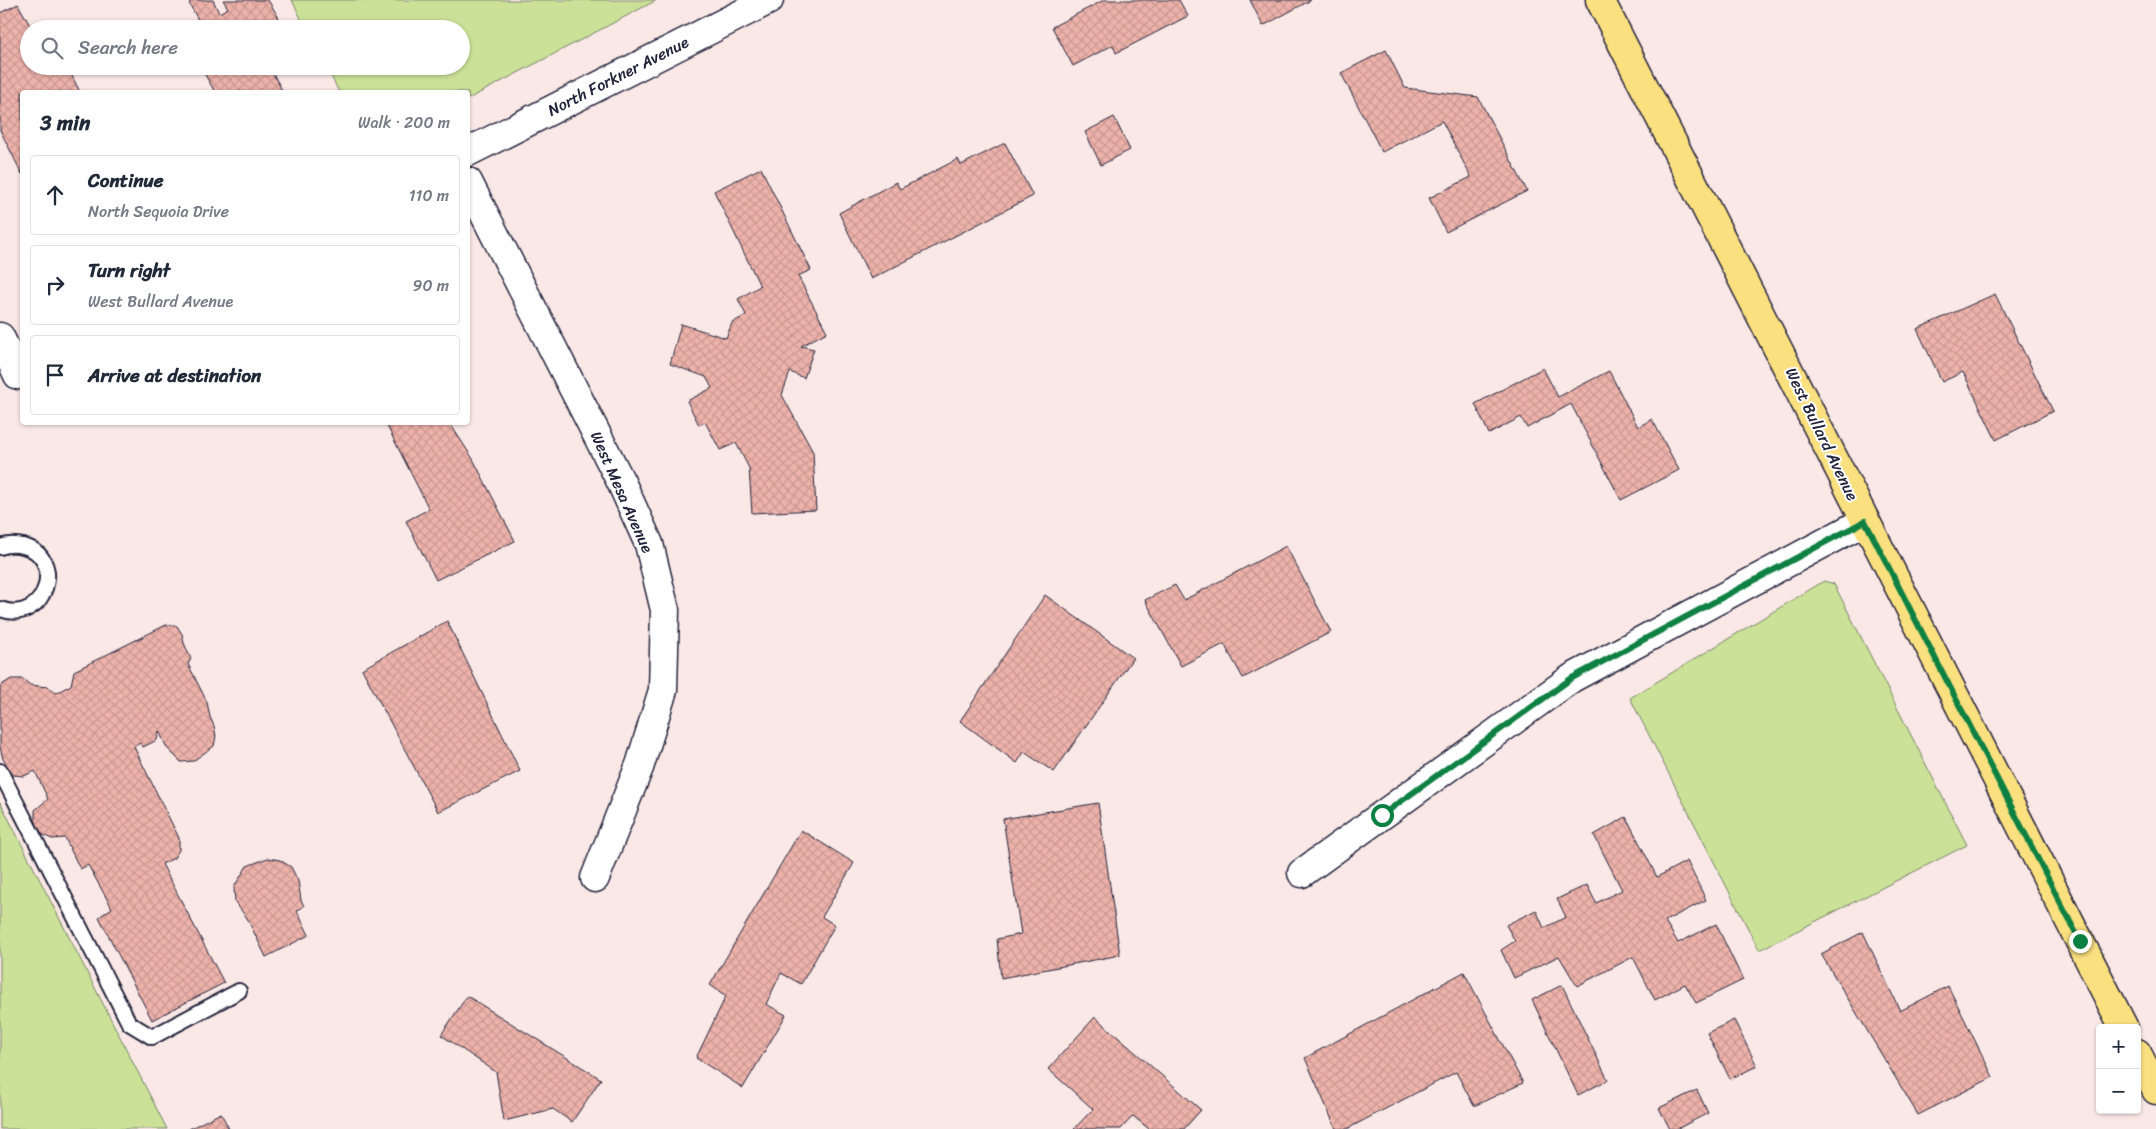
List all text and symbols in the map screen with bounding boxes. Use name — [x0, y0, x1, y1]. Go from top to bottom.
search box — [20, 20, 470, 75]
street label: North Forkner Avenue — [542, 28, 694, 124]
text: Search here — [78, 31, 178, 64]
icon: search — [38, 34, 66, 62]
text: 3 min — [40, 104, 90, 142]
text: Walk · 200 m — [358, 108, 450, 137]
text: Continue — [88, 164, 164, 197]
icon: ahead — [41, 181, 69, 209]
text: 110 m — [409, 181, 449, 210]
text: North Sequoia Drive — [88, 197, 229, 226]
text: Turn right — [88, 254, 170, 287]
icon: right — [41, 271, 69, 299]
text: 90 m — [413, 271, 449, 300]
text: West Bullard Avenue — [88, 287, 233, 316]
text: Arrive at destination — [88, 359, 261, 392]
icon: arrive — [41, 361, 69, 389]
street label: West Bullard Avenue — [1777, 362, 1867, 506]
street label: West Mesa Avenue — [582, 426, 662, 558]
route start — [1371, 804, 1394, 827]
route end — [2069, 930, 2092, 953]
map controls — [2096, 1024, 2141, 1114]
button: + — [2096, 1024, 2141, 1069]
button: − — [2096, 1069, 2141, 1114]

